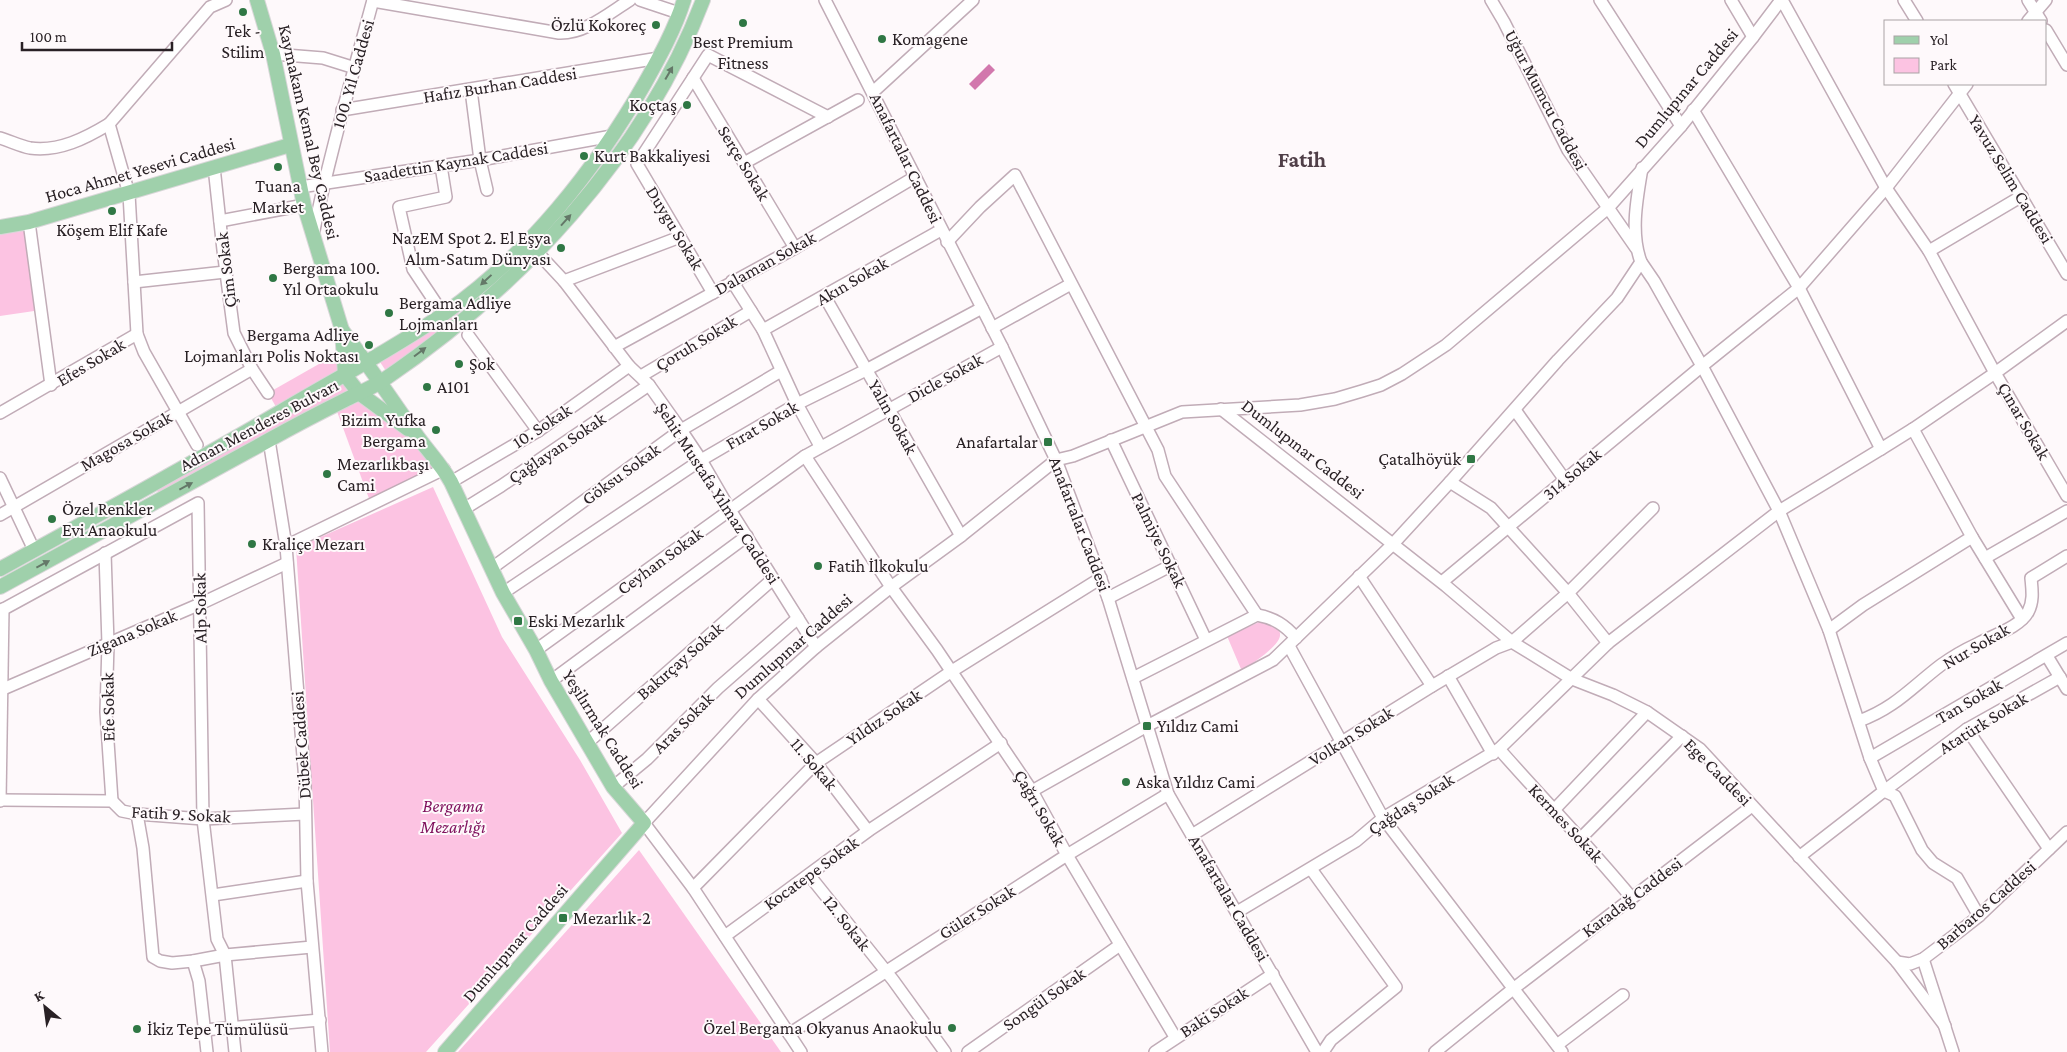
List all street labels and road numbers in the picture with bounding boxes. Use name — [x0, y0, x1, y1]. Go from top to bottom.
street label: 100. Yıl Caddesi — [328, 17, 378, 131]
street label: Kaymakam Kemal Bey Caddesi — [275, 23, 344, 242]
street label: Dumlupınar Caddesi — [1630, 24, 1742, 152]
street label: Uğur Mumcu Caddesi — [1501, 26, 1592, 174]
street label: Hafız Burhan Caddesi — [422, 63, 579, 107]
street label: Anafartalar Caddesi — [866, 89, 946, 227]
street label: Yavuz Selim Caddesi — [1965, 111, 2057, 247]
street label: Serçe Sokak — [714, 122, 774, 204]
street label: Hoca Ahmet Yesevi Caddesi — [43, 133, 238, 207]
street label: Saadettin Kaynak Caddesi — [362, 138, 550, 186]
street label: Duygu Sokak — [642, 183, 708, 274]
street label: Dalaman Sokak — [711, 227, 819, 299]
street label: Çim Sokak — [211, 231, 241, 309]
street label: Akın Sokak — [813, 252, 892, 310]
street label: Çoruh Sokak — [652, 311, 741, 375]
street label: Efes Sokak — [53, 334, 129, 390]
street label: Dicle Sokak — [904, 349, 986, 407]
street label: Adnan Menderes Bulvarı — [176, 375, 342, 475]
street label: Yalın Sokak — [864, 376, 922, 458]
street label: Çınar Sokak — [1994, 379, 2054, 464]
street label: Dumlupınar Caddesi — [1238, 395, 1368, 503]
street label: Fırat Sokak — [722, 396, 802, 454]
street label: Şehit Mustafa Yılmaz Caddesi — [652, 398, 784, 588]
street label: 10. Sokak — [509, 399, 575, 452]
street label: Magosa Sokak — [77, 407, 176, 475]
street label: Çağlayan Sokak — [505, 408, 610, 488]
street label: Göksu Sokak — [578, 439, 664, 509]
street label: 314 Sokak — [1539, 444, 1605, 504]
street label: Anafartalar Caddesi — [1045, 454, 1115, 595]
street label: Palmiye Sokak — [1127, 489, 1191, 591]
street label: Ceyhan Sokak — [613, 523, 707, 599]
street label: Alp Sokak — [189, 572, 211, 643]
street label: Dumlupınar Caddesi — [730, 589, 856, 703]
street label: Zigana Sokak — [84, 605, 180, 661]
street label: Bakırçay Sokak — [633, 618, 727, 704]
street label: Nur Sokak — [1939, 619, 2013, 673]
street label: Yeşilırmak Caddesi — [558, 666, 648, 792]
street label: Efe Sokak — [97, 672, 119, 742]
street label: Tan Sokak — [1932, 674, 2006, 728]
street label: Yıldız Sokak — [843, 684, 926, 749]
street label: Aras Sokak — [648, 688, 718, 758]
street label: Atatürk Sokak — [1935, 688, 2031, 758]
street label: Dübek Caddesi — [287, 690, 315, 800]
street label: Volkan Sokak — [1305, 702, 1397, 770]
street label: 11. Sokak — [786, 734, 842, 795]
street label: Ege Caddesi — [1680, 734, 1756, 810]
street label: Çağrı Sokak — [1010, 766, 1070, 850]
street label: Çağdaş Sokak — [1364, 769, 1458, 839]
street label: Kermes Sokak — [1525, 780, 1608, 867]
street label: Fatih 9. Sokak — [131, 801, 232, 827]
street label: Anafartalar Caddesi — [1185, 831, 1274, 965]
street label: Kocatepe Sokak — [760, 832, 863, 914]
street label: Karadağ Caddesi — [1578, 853, 1686, 941]
street label: Barbaros Caddesi — [1932, 856, 2040, 954]
street label: Dumlupınar Caddesi — [458, 880, 572, 1006]
street label: Güler Sokak — [935, 880, 1019, 943]
street label: 12. Sokak — [819, 891, 875, 955]
street label: Songül Sokak — [999, 963, 1089, 1035]
street label: Baki Sokak — [1176, 982, 1252, 1042]

